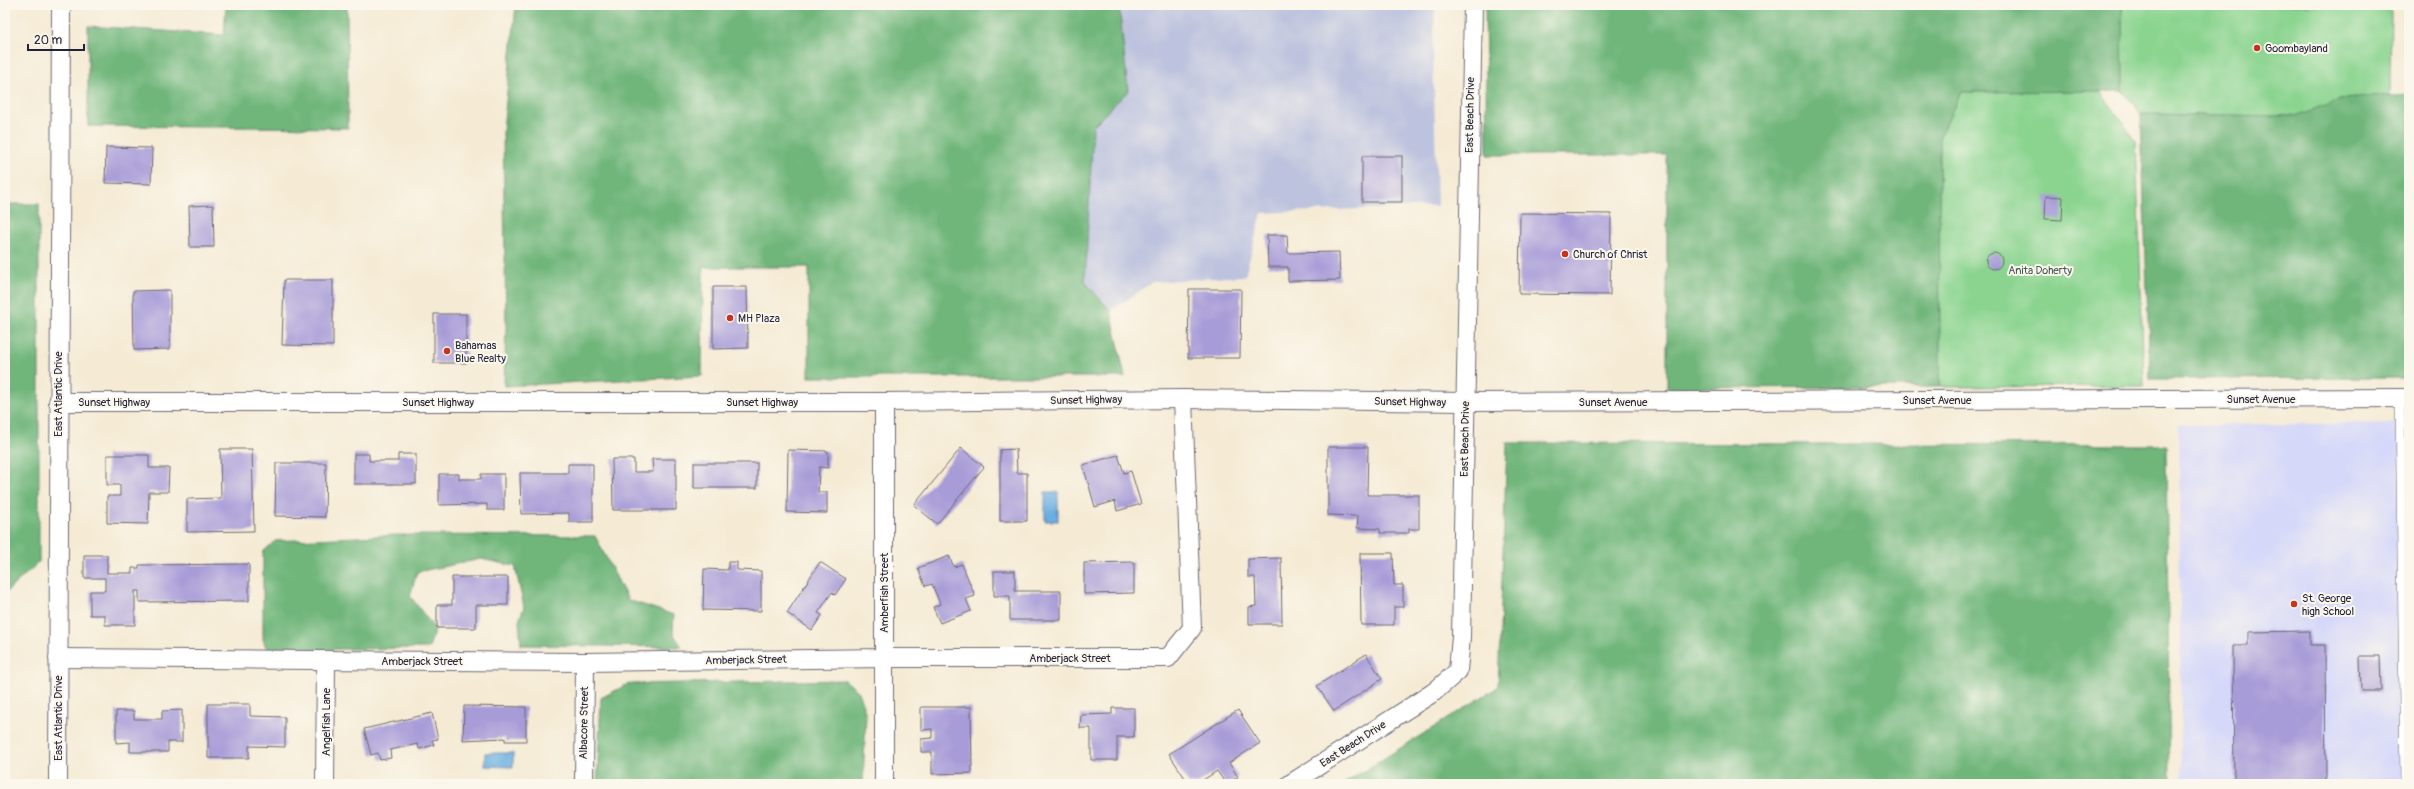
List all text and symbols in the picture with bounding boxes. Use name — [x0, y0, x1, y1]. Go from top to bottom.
scale bar — [28, 26, 84, 52]
text: 20 m — [34, 33, 63, 48]
place label: Goombayland — [2265, 42, 2328, 55]
marker: Goombayland — [2252, 43, 2262, 53]
street label: East Beach Drive — [1463, 76, 1477, 153]
place label: Church of Christ — [1573, 248, 1648, 261]
marker: Church of Christ — [1560, 249, 1570, 259]
park label: Anita Doherty — [2008, 264, 2072, 277]
place label: MH Plaza — [738, 312, 780, 325]
marker: MH Plaza — [725, 313, 735, 323]
place label: Bahamas Blue Realty — [455, 339, 506, 365]
marker: Bahamas Blue Realty — [442, 346, 452, 356]
street label: East Atlantic Drive — [52, 351, 65, 437]
street label: Sunset Highway — [1050, 393, 1122, 407]
street label: Sunset Avenue — [2227, 393, 2296, 406]
street label: Sunset Avenue — [1903, 394, 1972, 407]
street label: Sunset Highway — [1374, 395, 1446, 409]
street label: Sunset Highway — [78, 396, 150, 409]
street label: Sunset Highway — [402, 396, 474, 409]
street label: Sunset Highway — [726, 396, 798, 409]
street label: Sunset Avenue — [1579, 396, 1648, 409]
street label: East Beach Drive — [1458, 400, 1472, 477]
street label: Amberfish Street — [878, 552, 891, 633]
place label: St. George high School — [2302, 592, 2354, 618]
marker: St. George high School — [2289, 599, 2299, 609]
street label: Amberjack Street — [1029, 652, 1111, 665]
street label: Amberjack Street — [705, 653, 787, 667]
street label: Amberjack Street — [381, 655, 463, 668]
street label: East Atlantic Drive — [52, 675, 65, 761]
street label: Albacore Street — [577, 686, 591, 760]
street label: Angelfish Lane — [320, 687, 333, 756]
street label: East Beach Drive — [1318, 718, 1389, 770]

